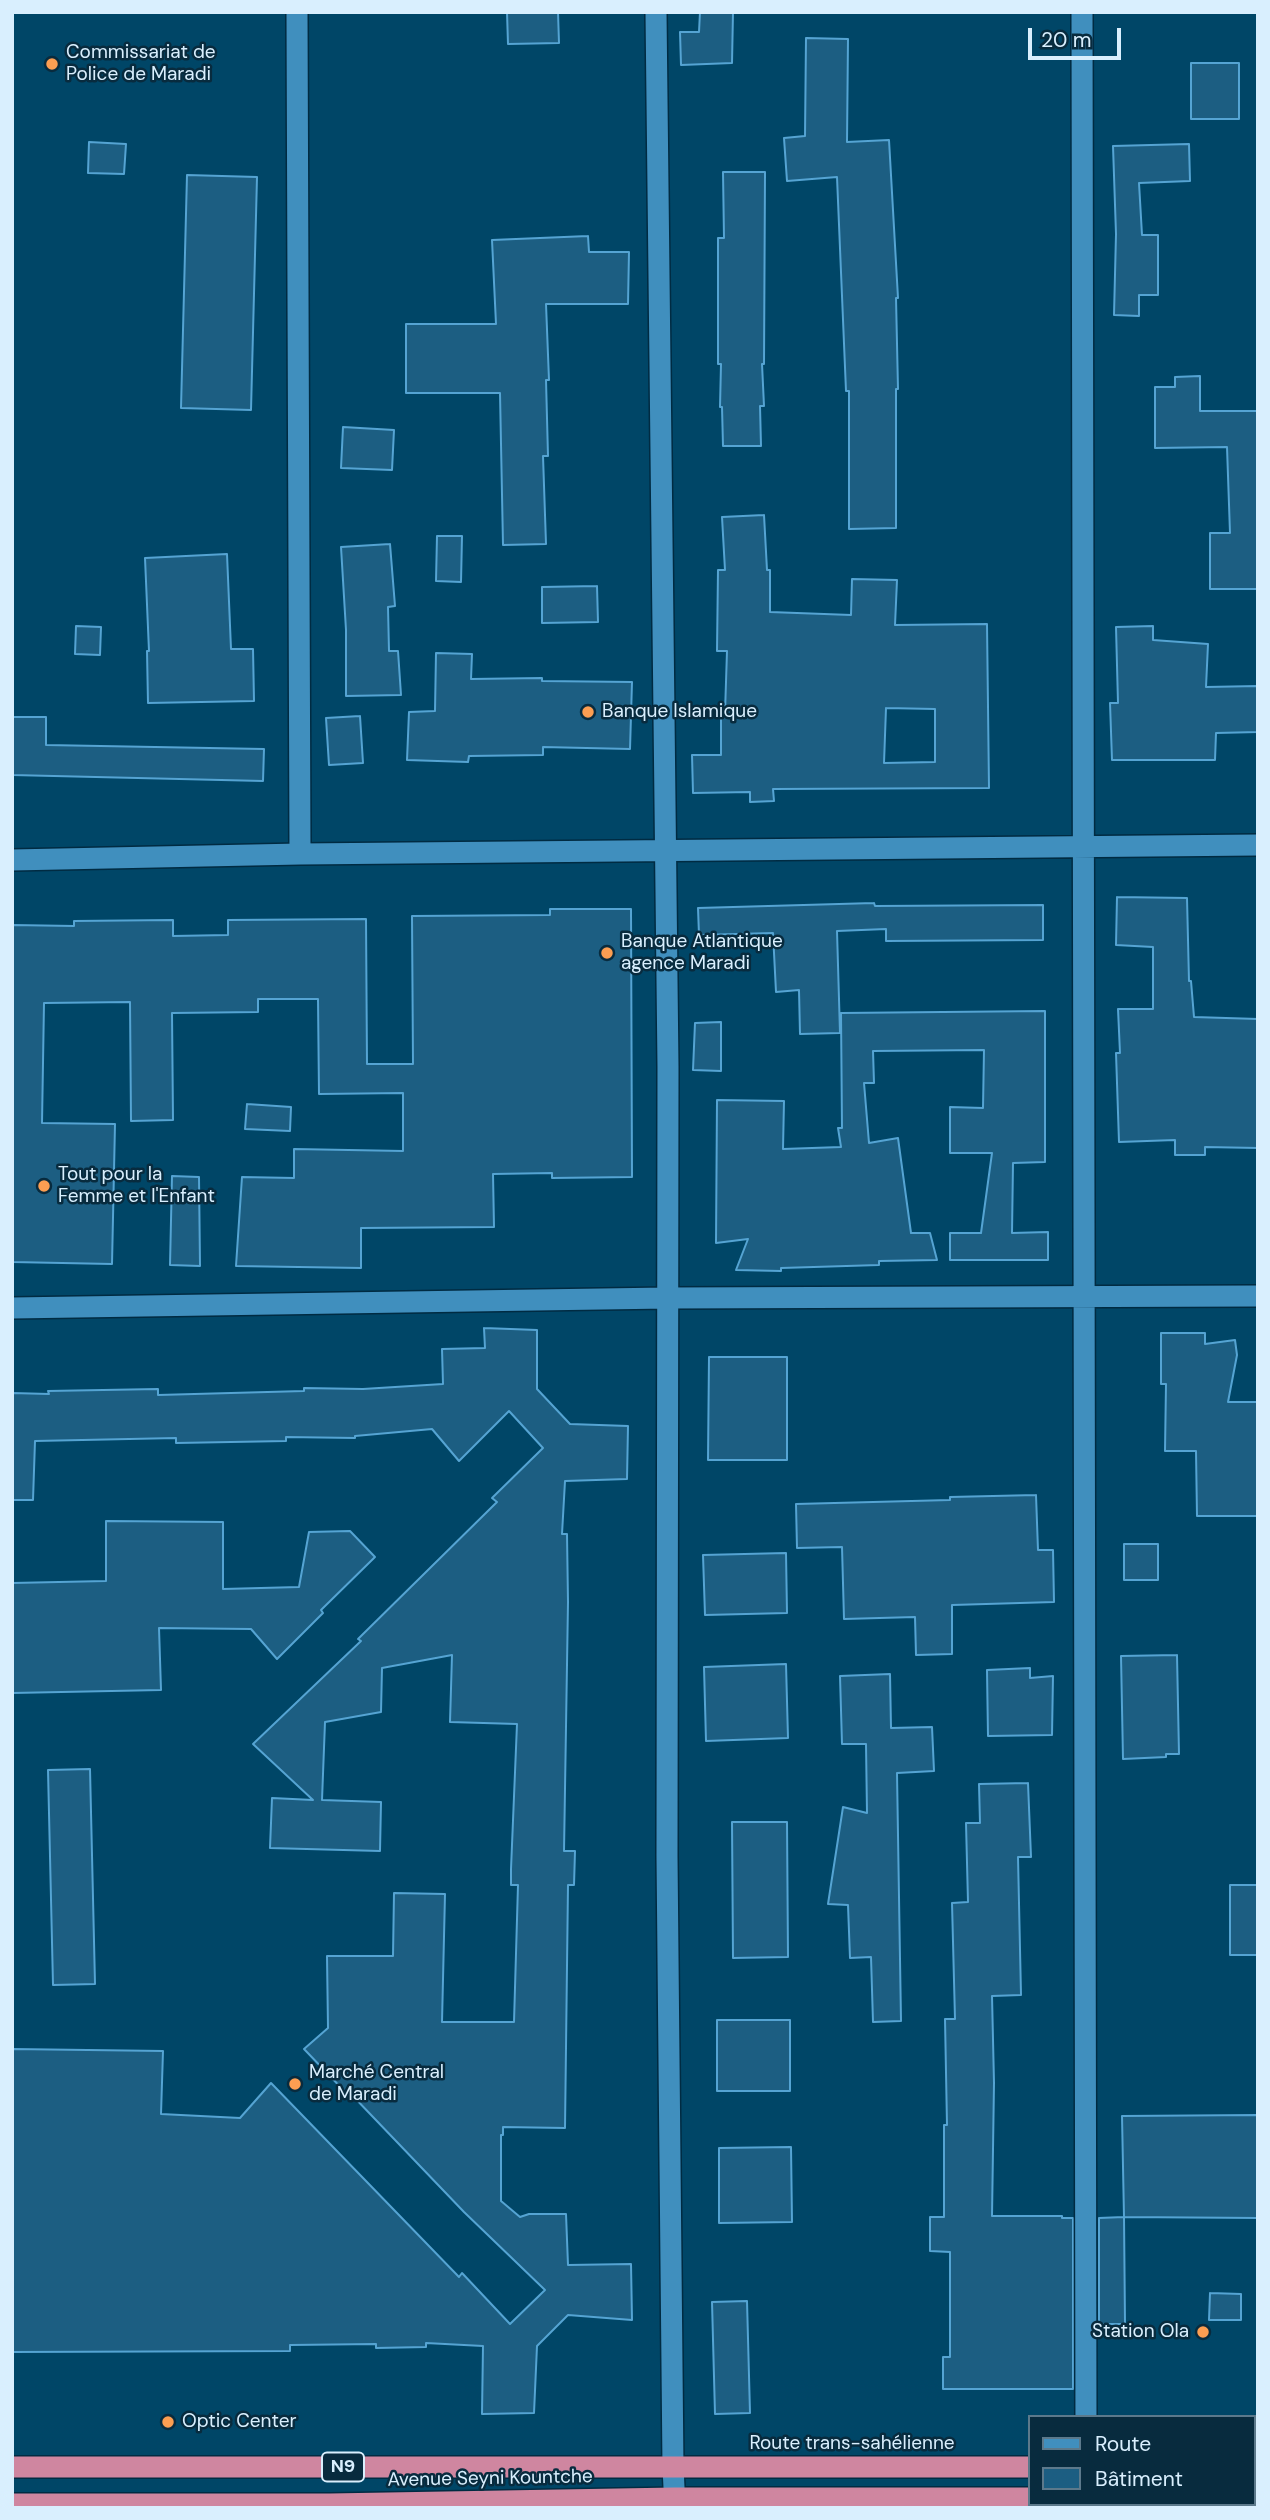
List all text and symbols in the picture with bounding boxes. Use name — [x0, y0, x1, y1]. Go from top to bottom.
scale bar — [1032, 14, 1125, 58]
text: 20 m — [1041, 26, 1092, 54]
place label: Commissariat de Police de Maradi — [66, 42, 216, 86]
marker: Commissariat de Police de Maradi — [44, 56, 60, 72]
place label: Banque Islamique — [602, 701, 757, 723]
marker: Banque Islamique — [580, 704, 596, 720]
place label: Banque Atlantique agence Maradi — [621, 931, 783, 975]
marker: Banque Atlantique agence Maradi — [599, 945, 615, 961]
place label: Tout pour la Femme et l'Enfant — [58, 1164, 215, 1208]
marker: Tout pour la Femme et l'Enfant — [36, 1178, 52, 1194]
place label: Marché Central de Maradi — [309, 2062, 444, 2106]
marker: Marché Central de Maradi — [287, 2076, 303, 2092]
place label: Station Ola — [1092, 2321, 1189, 2343]
marker: Station Ola — [1195, 2324, 1211, 2340]
place label: Optic Center — [182, 2411, 296, 2433]
marker: Optic Center — [160, 2414, 176, 2430]
legend — [1028, 2415, 1256, 2506]
text: Route — [1095, 2430, 1151, 2458]
street label: Route trans-sahélienne — [749, 2433, 955, 2455]
road number: N9 — [322, 2452, 364, 2482]
text: Bâtiment — [1095, 2465, 1183, 2493]
street label: Avenue Seyni Kountche — [387, 2466, 593, 2492]

